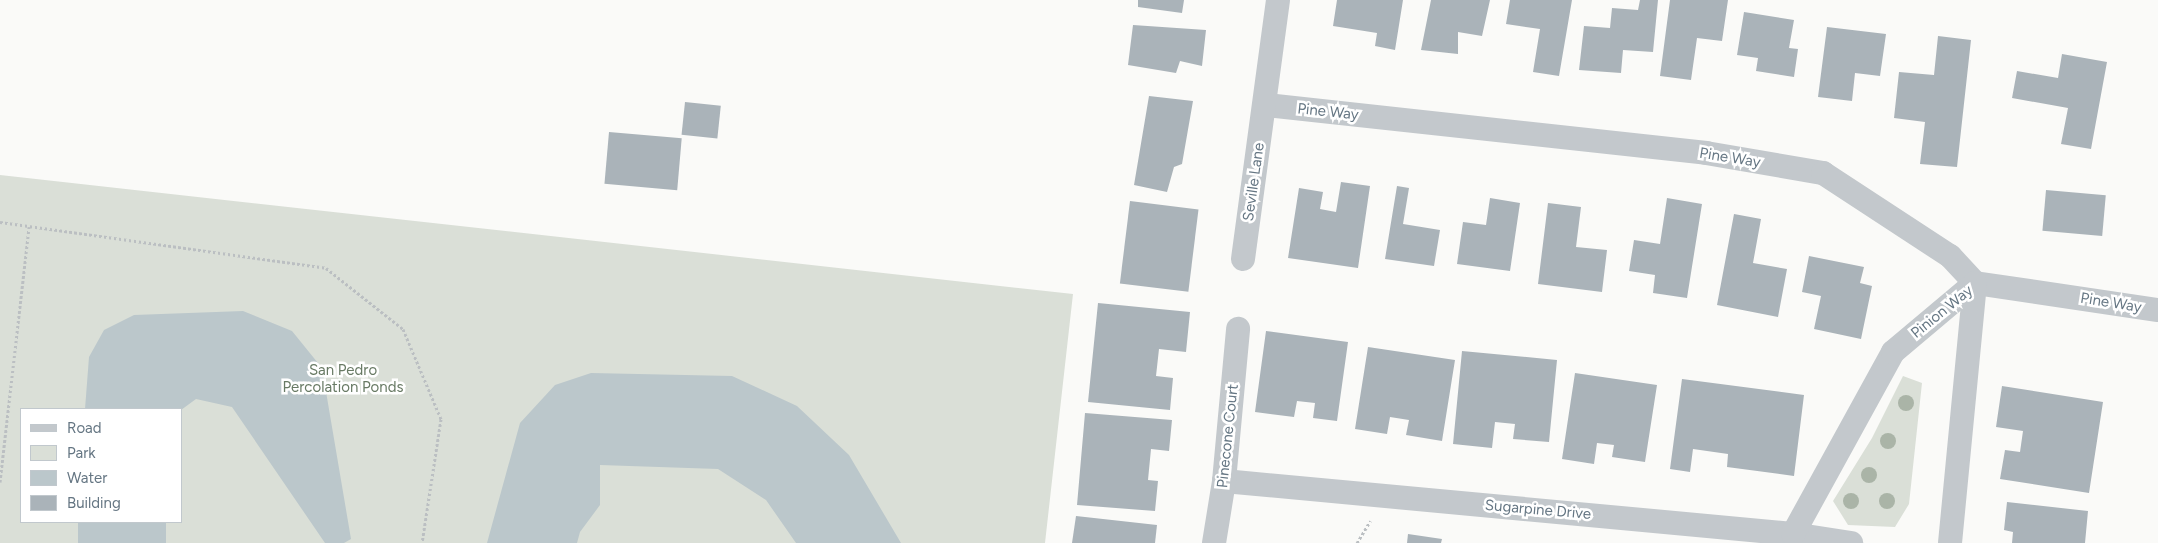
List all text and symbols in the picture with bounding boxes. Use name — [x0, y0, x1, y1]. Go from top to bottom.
street label: Pine Way — [1296, 100, 1360, 124]
street label: Seville Lane — [1240, 142, 1268, 222]
street label: Pine Way — [1698, 144, 1762, 172]
street label: Pinion Way — [1908, 282, 1976, 342]
street label: Pine Way — [2079, 289, 2143, 317]
park label: San Pedro Percolation Ponds — [283, 361, 403, 396]
street label: Pinecone Court — [1214, 383, 1242, 489]
legend — [20, 408, 182, 523]
text: Road — [67, 419, 102, 437]
text: Park — [67, 444, 96, 462]
text: Water — [67, 469, 107, 487]
text: Building — [67, 494, 121, 512]
street label: Sugarpine Drive — [1484, 496, 1592, 524]

